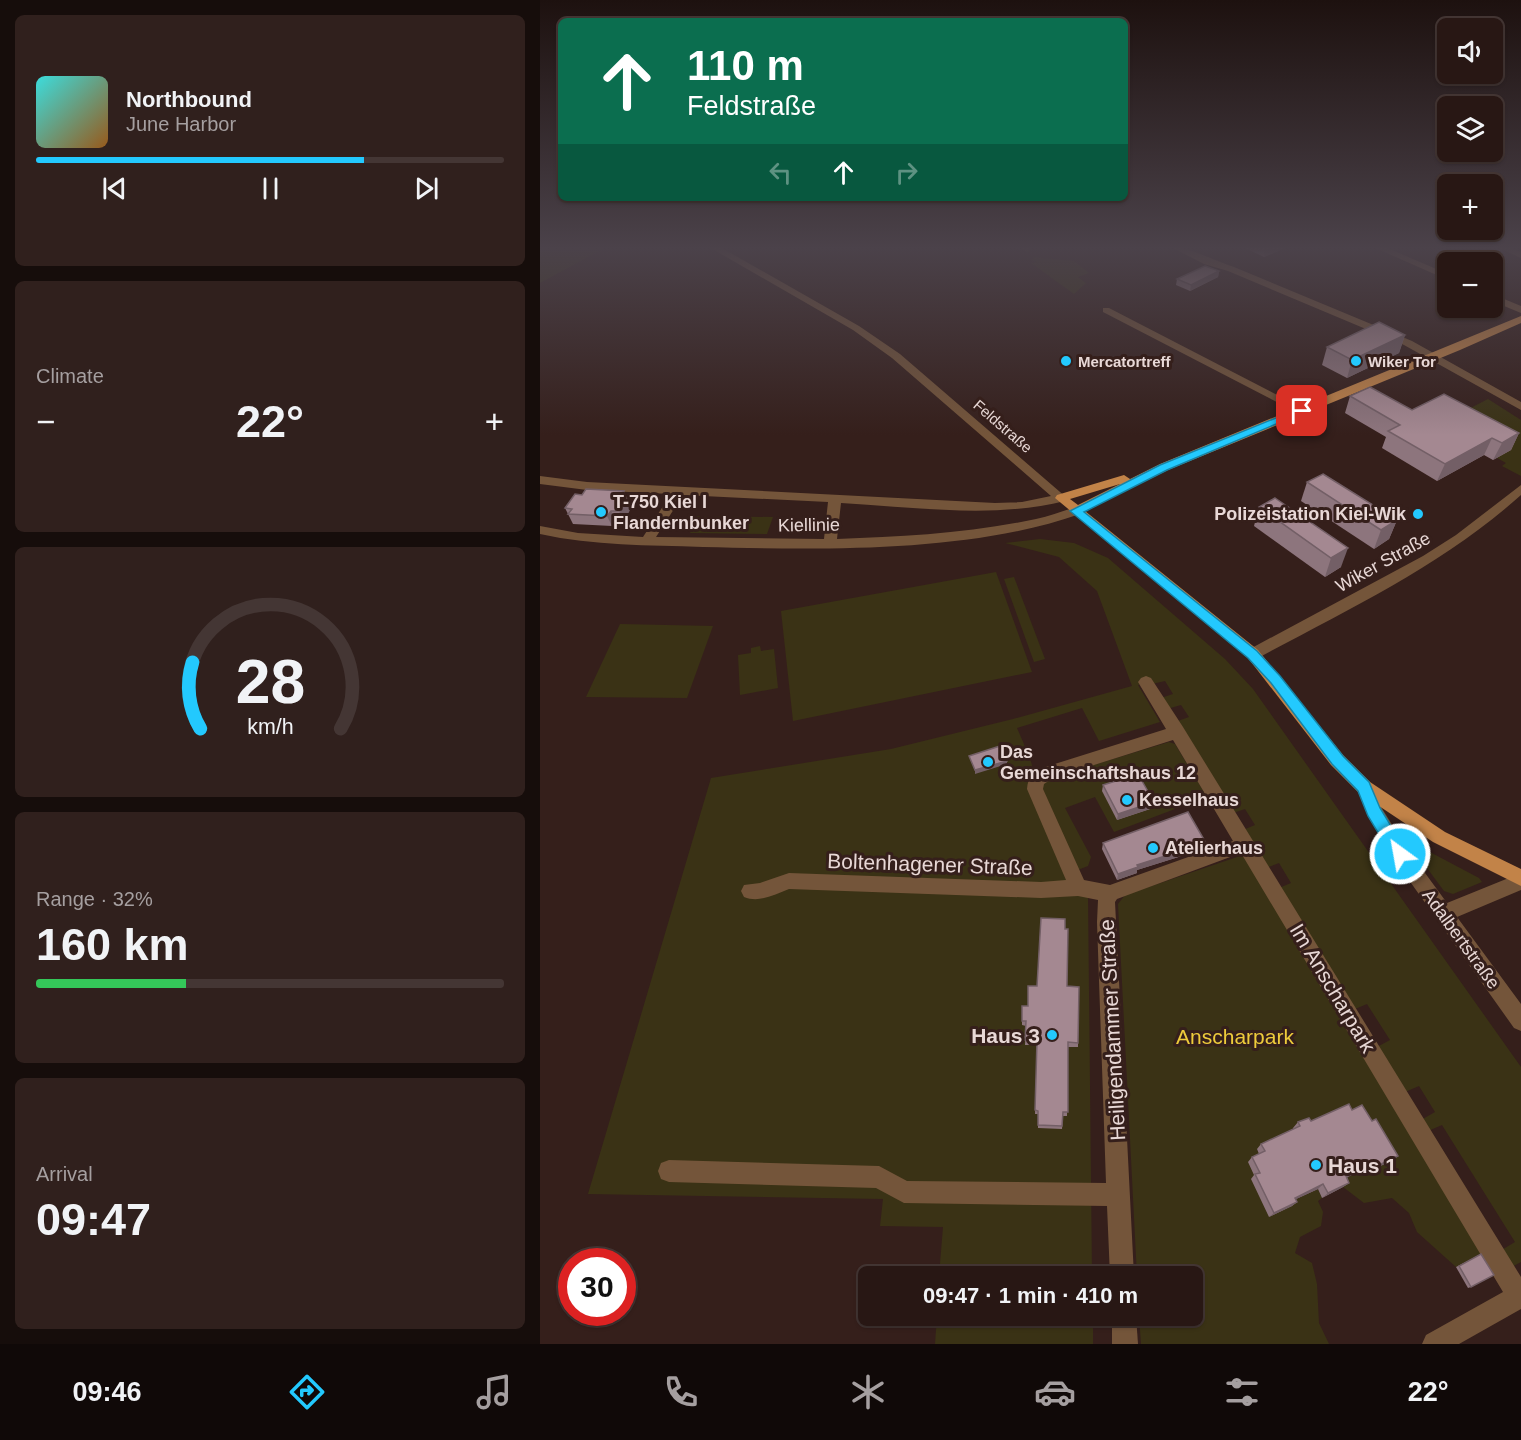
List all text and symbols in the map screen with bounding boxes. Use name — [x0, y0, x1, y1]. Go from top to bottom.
map controls — [1437, 18, 1503, 318]
button: sound — [1437, 18, 1503, 84]
icon: ahead — [588, 42, 666, 120]
text: 110 m — [687, 42, 804, 89]
text: Northbound — [126, 87, 252, 112]
text: Feldstraße — [687, 91, 816, 121]
button: layers — [1437, 96, 1503, 162]
text: June Harbor — [126, 113, 236, 135]
icon: left — [764, 156, 797, 189]
icon: ahead — [827, 156, 860, 189]
icon: right — [890, 156, 923, 189]
icon: previous — [98, 172, 131, 205]
icon: pause — [254, 172, 287, 205]
icon: next — [410, 172, 443, 205]
button: + — [1437, 174, 1503, 240]
button: − — [1437, 252, 1503, 318]
place label: Mercatortreff — [1078, 353, 1172, 370]
place label: Wiker Tor — [1368, 353, 1436, 370]
marker: Mercatortreff — [1059, 354, 1073, 368]
marker: Wiker Tor — [1349, 354, 1363, 368]
text: Climate — [36, 365, 104, 387]
pin — [1276, 385, 1327, 436]
icon: arrive — [1285, 394, 1318, 427]
text: 22° — [236, 396, 304, 447]
street label: Feldstraße — [970, 396, 1036, 456]
text: − — [36, 403, 55, 440]
text: + — [485, 403, 504, 440]
place label: T-750 Kiel I Flandernbunker — [613, 492, 749, 533]
place label: Polizeistation Kiel-Wik — [1214, 504, 1407, 524]
marker: T-750 Kiel I Flandernbunker — [594, 505, 608, 519]
marker: Polizeistation Kiel-Wik — [1411, 507, 1425, 521]
street label: Kiellinie — [778, 514, 840, 536]
street label: Wiker Straße — [1332, 528, 1434, 596]
text: 28 — [235, 647, 305, 716]
text: km/h — [247, 715, 293, 739]
place label: Das Gemeinschaftshaus 12 — [1000, 742, 1196, 783]
marker: Das Gemeinschaftshaus 12 — [981, 755, 995, 769]
place label: Kesselhaus — [1139, 790, 1239, 810]
marker: Kesselhaus — [1120, 793, 1134, 807]
position arrow — [1368, 822, 1432, 886]
place label: Atelierhaus — [1165, 838, 1263, 858]
marker: Atelierhaus — [1146, 841, 1160, 855]
street label: Boltenhagener Straße — [827, 849, 1033, 879]
street label: Adalbertstraße — [1418, 885, 1504, 993]
text: Range · 32% — [36, 888, 153, 910]
text: 160 km — [36, 919, 189, 970]
street label: Heiligendammer Straße — [1095, 919, 1129, 1141]
street label: Im Anscharpark — [1286, 920, 1381, 1057]
place label: Haus 3 — [971, 1024, 1040, 1047]
park label: Anscharpark — [1176, 1025, 1294, 1048]
marker: Haus 3 — [1045, 1028, 1059, 1042]
place label: Haus 1 — [1328, 1154, 1397, 1177]
marker: Haus 1 — [1309, 1158, 1323, 1172]
text: Arrival — [36, 1163, 93, 1185]
text: 09:47 — [36, 1194, 151, 1245]
speed limit sign: 30 — [558, 1248, 636, 1326]
text: 09:47 · 1 min · 410 m — [923, 1283, 1138, 1308]
icon: directions — [286, 1371, 328, 1413]
icon: music — [473, 1371, 515, 1413]
icon: phone — [660, 1371, 702, 1413]
icon: climate — [847, 1371, 889, 1413]
icon: car — [1034, 1371, 1076, 1413]
icon: filters — [1221, 1371, 1263, 1413]
text: 09:46 — [72, 1377, 142, 1407]
text: 22° — [1408, 1377, 1448, 1407]

